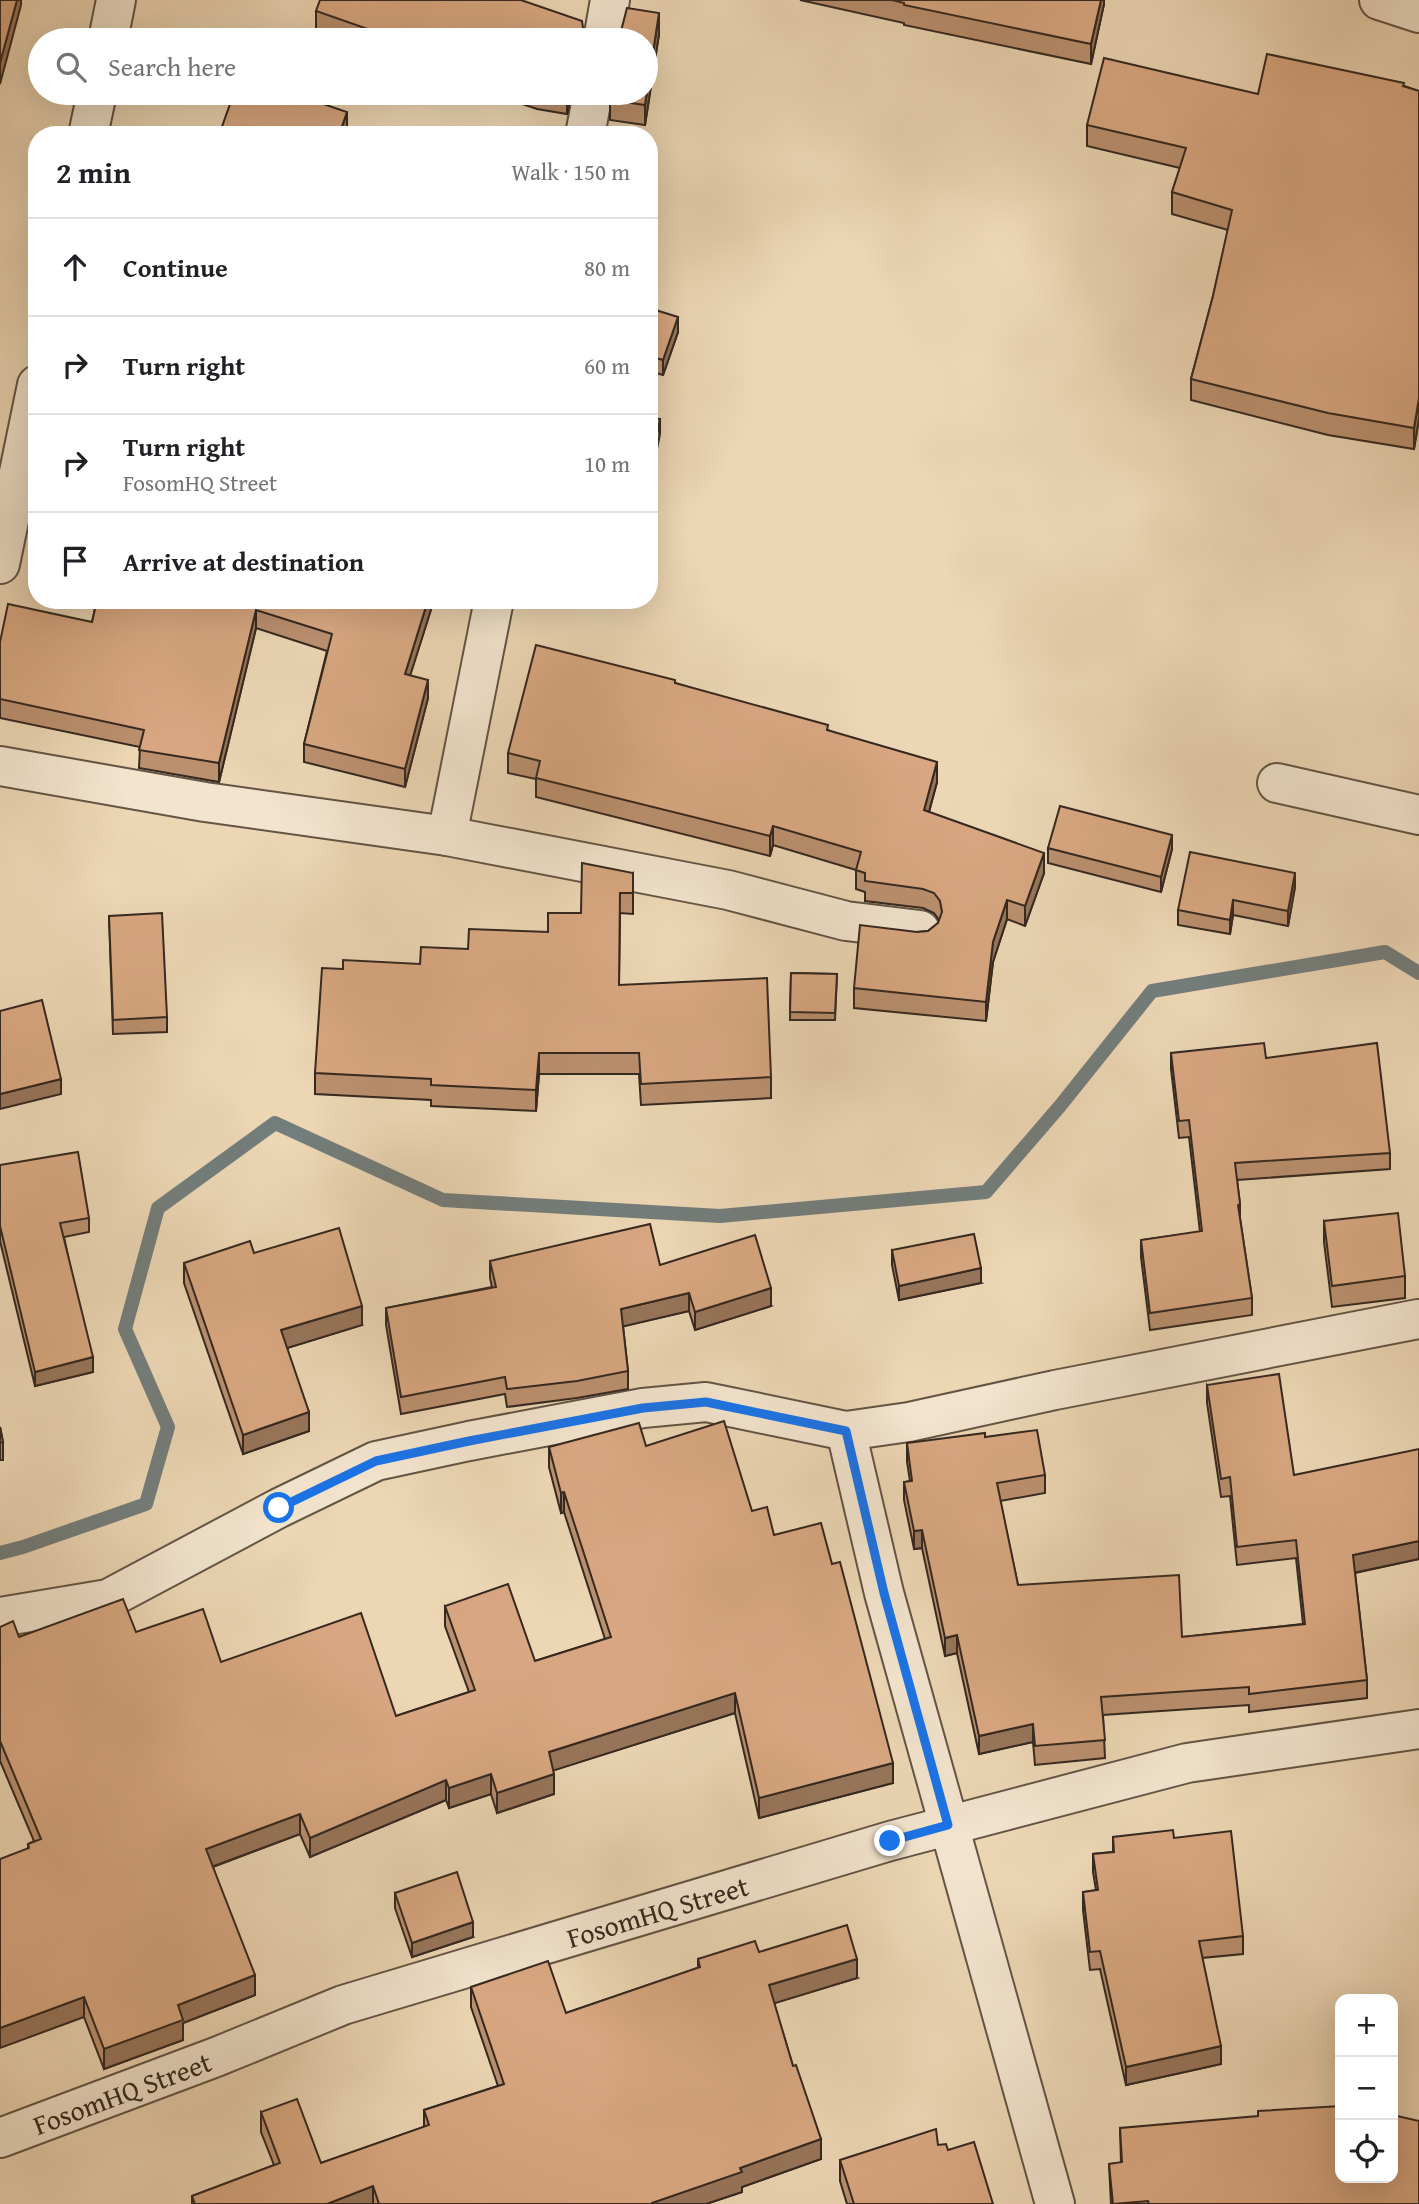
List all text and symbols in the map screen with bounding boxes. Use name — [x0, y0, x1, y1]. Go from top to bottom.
search box — [28, 28, 658, 105]
text: Search here — [108, 47, 236, 86]
icon: search — [52, 48, 90, 86]
text: 2 min — [56, 150, 131, 194]
text: Walk · 150 m — [511, 155, 630, 188]
icon: ahead — [56, 248, 94, 286]
text: Continue — [123, 248, 228, 287]
text: 80 m — [584, 251, 630, 284]
icon: right — [56, 346, 94, 384]
text: Turn right — [123, 346, 245, 385]
text: 60 m — [584, 349, 630, 382]
text: Turn right — [123, 427, 245, 466]
icon: right — [56, 444, 94, 482]
text: 10 m — [584, 447, 630, 480]
text: FosomHQ Street — [123, 466, 277, 499]
icon: arrive — [56, 542, 94, 580]
text: Arrive at destination — [123, 542, 364, 581]
route start — [263, 1492, 294, 1523]
route end — [874, 1825, 905, 1856]
street label: FosomHQ Street — [561, 1864, 753, 1957]
map controls — [1335, 1994, 1398, 2183]
button: + — [1335, 1994, 1398, 2057]
street label: FosomHQ Street — [27, 2040, 217, 2145]
button: − — [1335, 2057, 1398, 2120]
button: locate — [1335, 2120, 1398, 2183]

